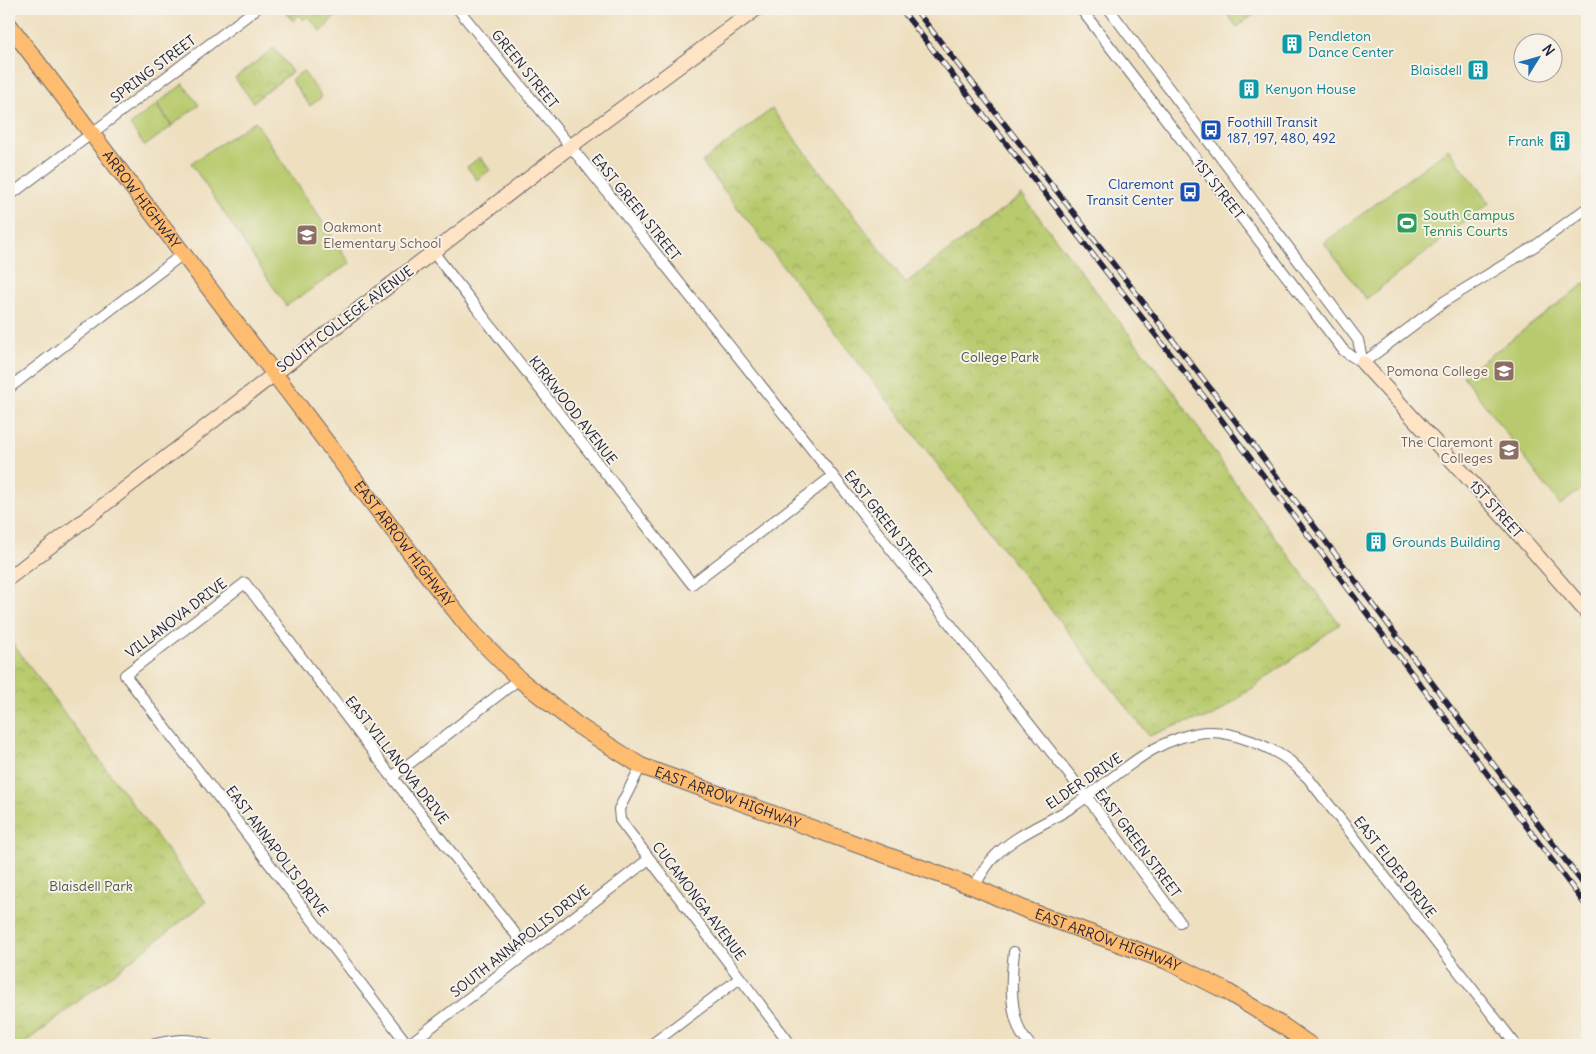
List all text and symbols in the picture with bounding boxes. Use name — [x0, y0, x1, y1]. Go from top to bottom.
street label: GREEN STREET — [488, 26, 562, 112]
place label: Pendleton Dance Center — [1308, 27, 1394, 61]
street label: SPRING STREET — [107, 31, 199, 107]
building icon: Pendleton Dance Center — [1280, 32, 1304, 56]
north arrow — [1514, 32, 1564, 82]
text: N — [1538, 41, 1558, 59]
building icon: Blaisdell — [1466, 58, 1490, 82]
place label: Blaisdell — [1410, 61, 1462, 79]
building icon: Kenyon House — [1237, 77, 1261, 101]
place label: Kenyon House — [1265, 80, 1356, 98]
place label: Foothill Transit 187, 197, 480, 492 — [1227, 113, 1336, 147]
bus stop icon: Foothill Transit 187, 197, 480, 492 — [1199, 118, 1223, 142]
building icon: Frank — [1548, 129, 1572, 153]
place label: Frank — [1508, 132, 1544, 150]
street label: ARROW HIGHWAY — [99, 147, 185, 252]
street label: EAST GREEN STREET — [588, 150, 684, 264]
street label: 1ST STREET — [1190, 155, 1248, 223]
place label: Claremont Transit Center — [1086, 175, 1174, 209]
bus stop icon: Claremont Transit Center — [1178, 180, 1202, 204]
place label: South Campus Tennis Courts — [1423, 206, 1515, 240]
sports icon: South Campus Tennis Courts — [1395, 211, 1419, 235]
place label: Oakmont Elementary School — [323, 218, 441, 252]
school or university icon: Oakmont Elementary School — [295, 223, 319, 247]
street label: SOUTH COLLEGE AVENUE — [273, 262, 417, 376]
park label: College Park — [961, 348, 1039, 366]
street label: KIRKWOOD AVENUE — [525, 352, 621, 468]
school or university icon: Pomona College — [1492, 359, 1516, 383]
place label: Pomona College — [1386, 362, 1488, 380]
place label: The Claremont Colleges — [1401, 433, 1493, 467]
school or university icon: The Claremont Colleges — [1497, 438, 1521, 462]
street label: EAST GREEN STREET — [840, 467, 936, 581]
street label: 1ST STREET — [1465, 476, 1527, 542]
street label: EAST ARROW HIGHWAY — [350, 477, 458, 611]
building icon: Grounds Building — [1364, 530, 1388, 554]
place label: Grounds Building — [1392, 533, 1501, 551]
street label: VILLANOVA DRIVE — [122, 574, 230, 662]
street label: EAST VILLANOVA DRIVE — [341, 692, 453, 828]
street label: ELDER DRIVE — [1042, 749, 1126, 813]
street label: EAST ARROW HIGHWAY — [652, 763, 803, 832]
street label: EAST ANNAPOLIS DRIVE — [222, 782, 332, 920]
street label: EAST GREEN STREET — [1091, 785, 1185, 901]
street label: EAST ELDER DRIVE — [1350, 813, 1440, 921]
street label: CUCAMONGA AVENUE — [648, 838, 750, 964]
park label: Blaisdell Park — [49, 877, 133, 895]
street label: SOUTH ANNAPOLIS DRIVE — [447, 881, 593, 1001]
street label: EAST ARROW HIGHWAY — [1032, 905, 1184, 975]

